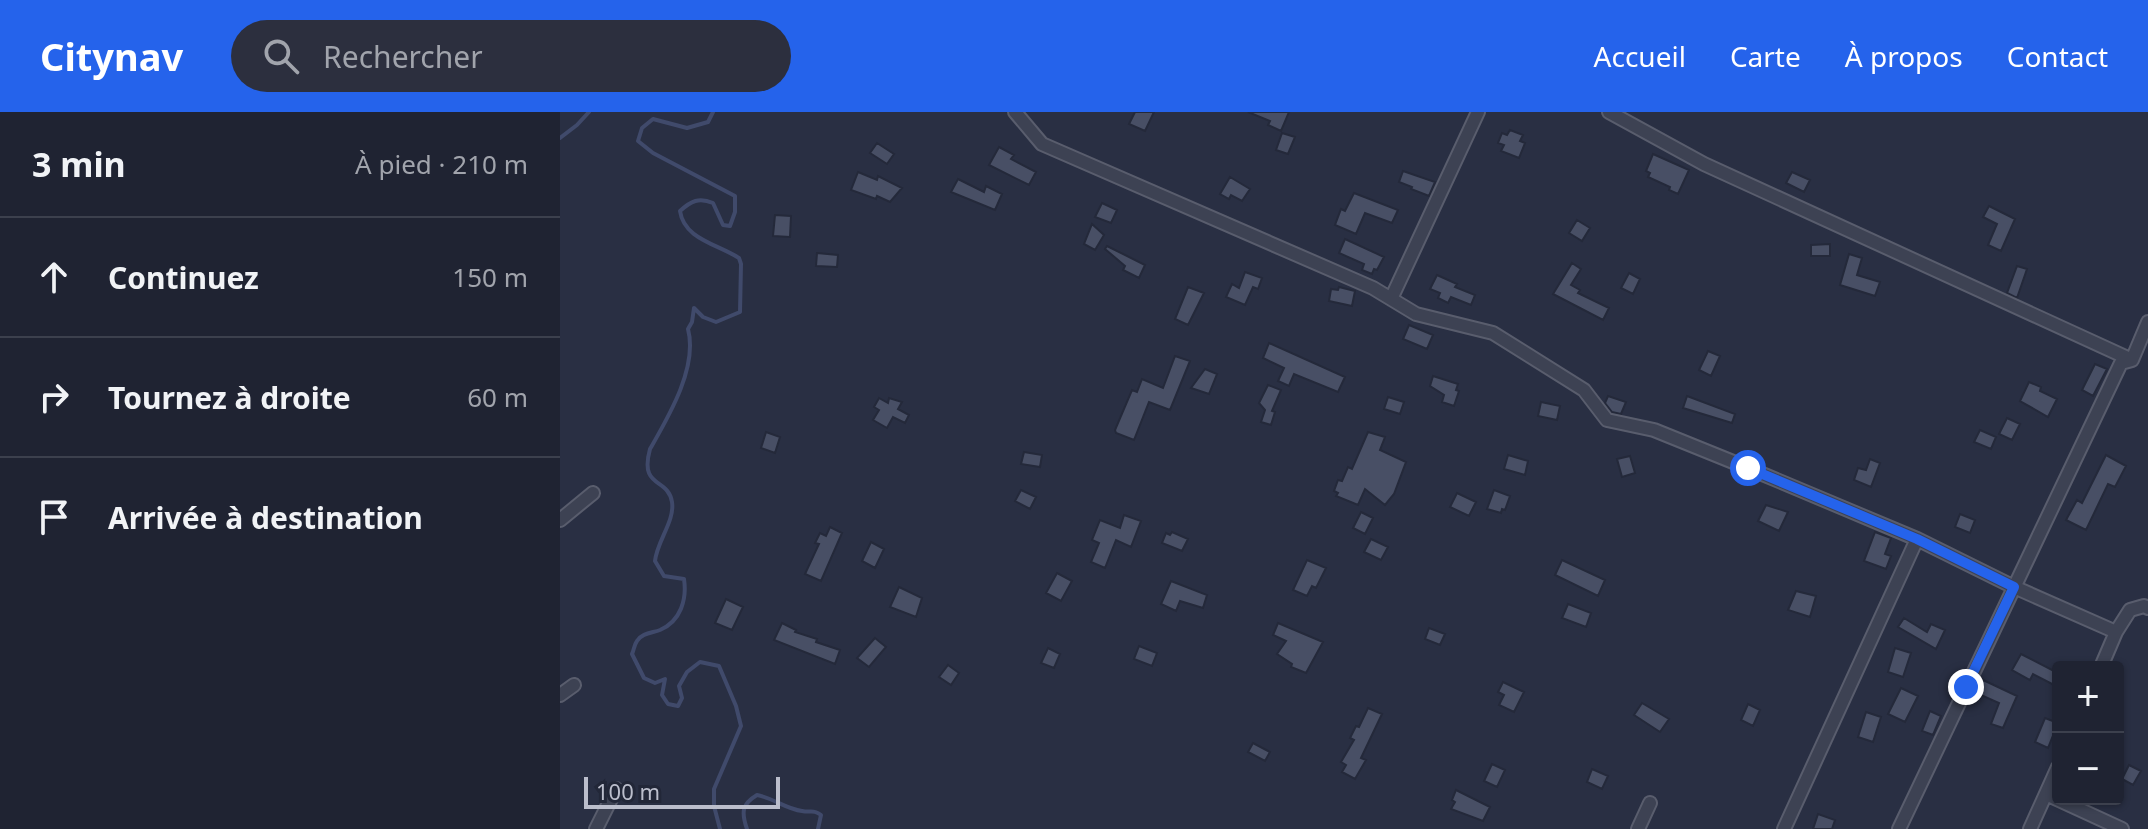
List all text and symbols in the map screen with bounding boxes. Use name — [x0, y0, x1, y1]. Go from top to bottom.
search box — [231, 20, 791, 92]
text: Citynav — [40, 30, 183, 82]
icon: search — [259, 34, 303, 78]
text: Rechercher — [323, 36, 483, 77]
text: Accueil — [1594, 37, 1686, 75]
text: Carte — [1730, 37, 1801, 75]
text: À propos — [1845, 37, 1963, 75]
text: Contact — [2007, 37, 2108, 75]
text: 3 min — [32, 141, 126, 187]
text: À pied · 210 m — [355, 146, 528, 182]
icon: ahead — [32, 255, 76, 299]
text: Continuez — [108, 257, 259, 298]
text: 150 m — [452, 259, 528, 295]
icon: right — [32, 375, 76, 419]
text: Tournez à droite — [108, 377, 351, 418]
text: 60 m — [467, 379, 528, 415]
route start — [1730, 450, 1766, 486]
icon: arrive — [32, 495, 76, 539]
text: Arrivée à destination — [108, 497, 423, 538]
map controls — [2052, 661, 2124, 805]
button: + — [2052, 661, 2124, 733]
route end — [1948, 669, 1984, 705]
button: − — [2052, 733, 2124, 805]
scale bar — [584, 773, 780, 809]
text: 100 m — [596, 776, 660, 806]

